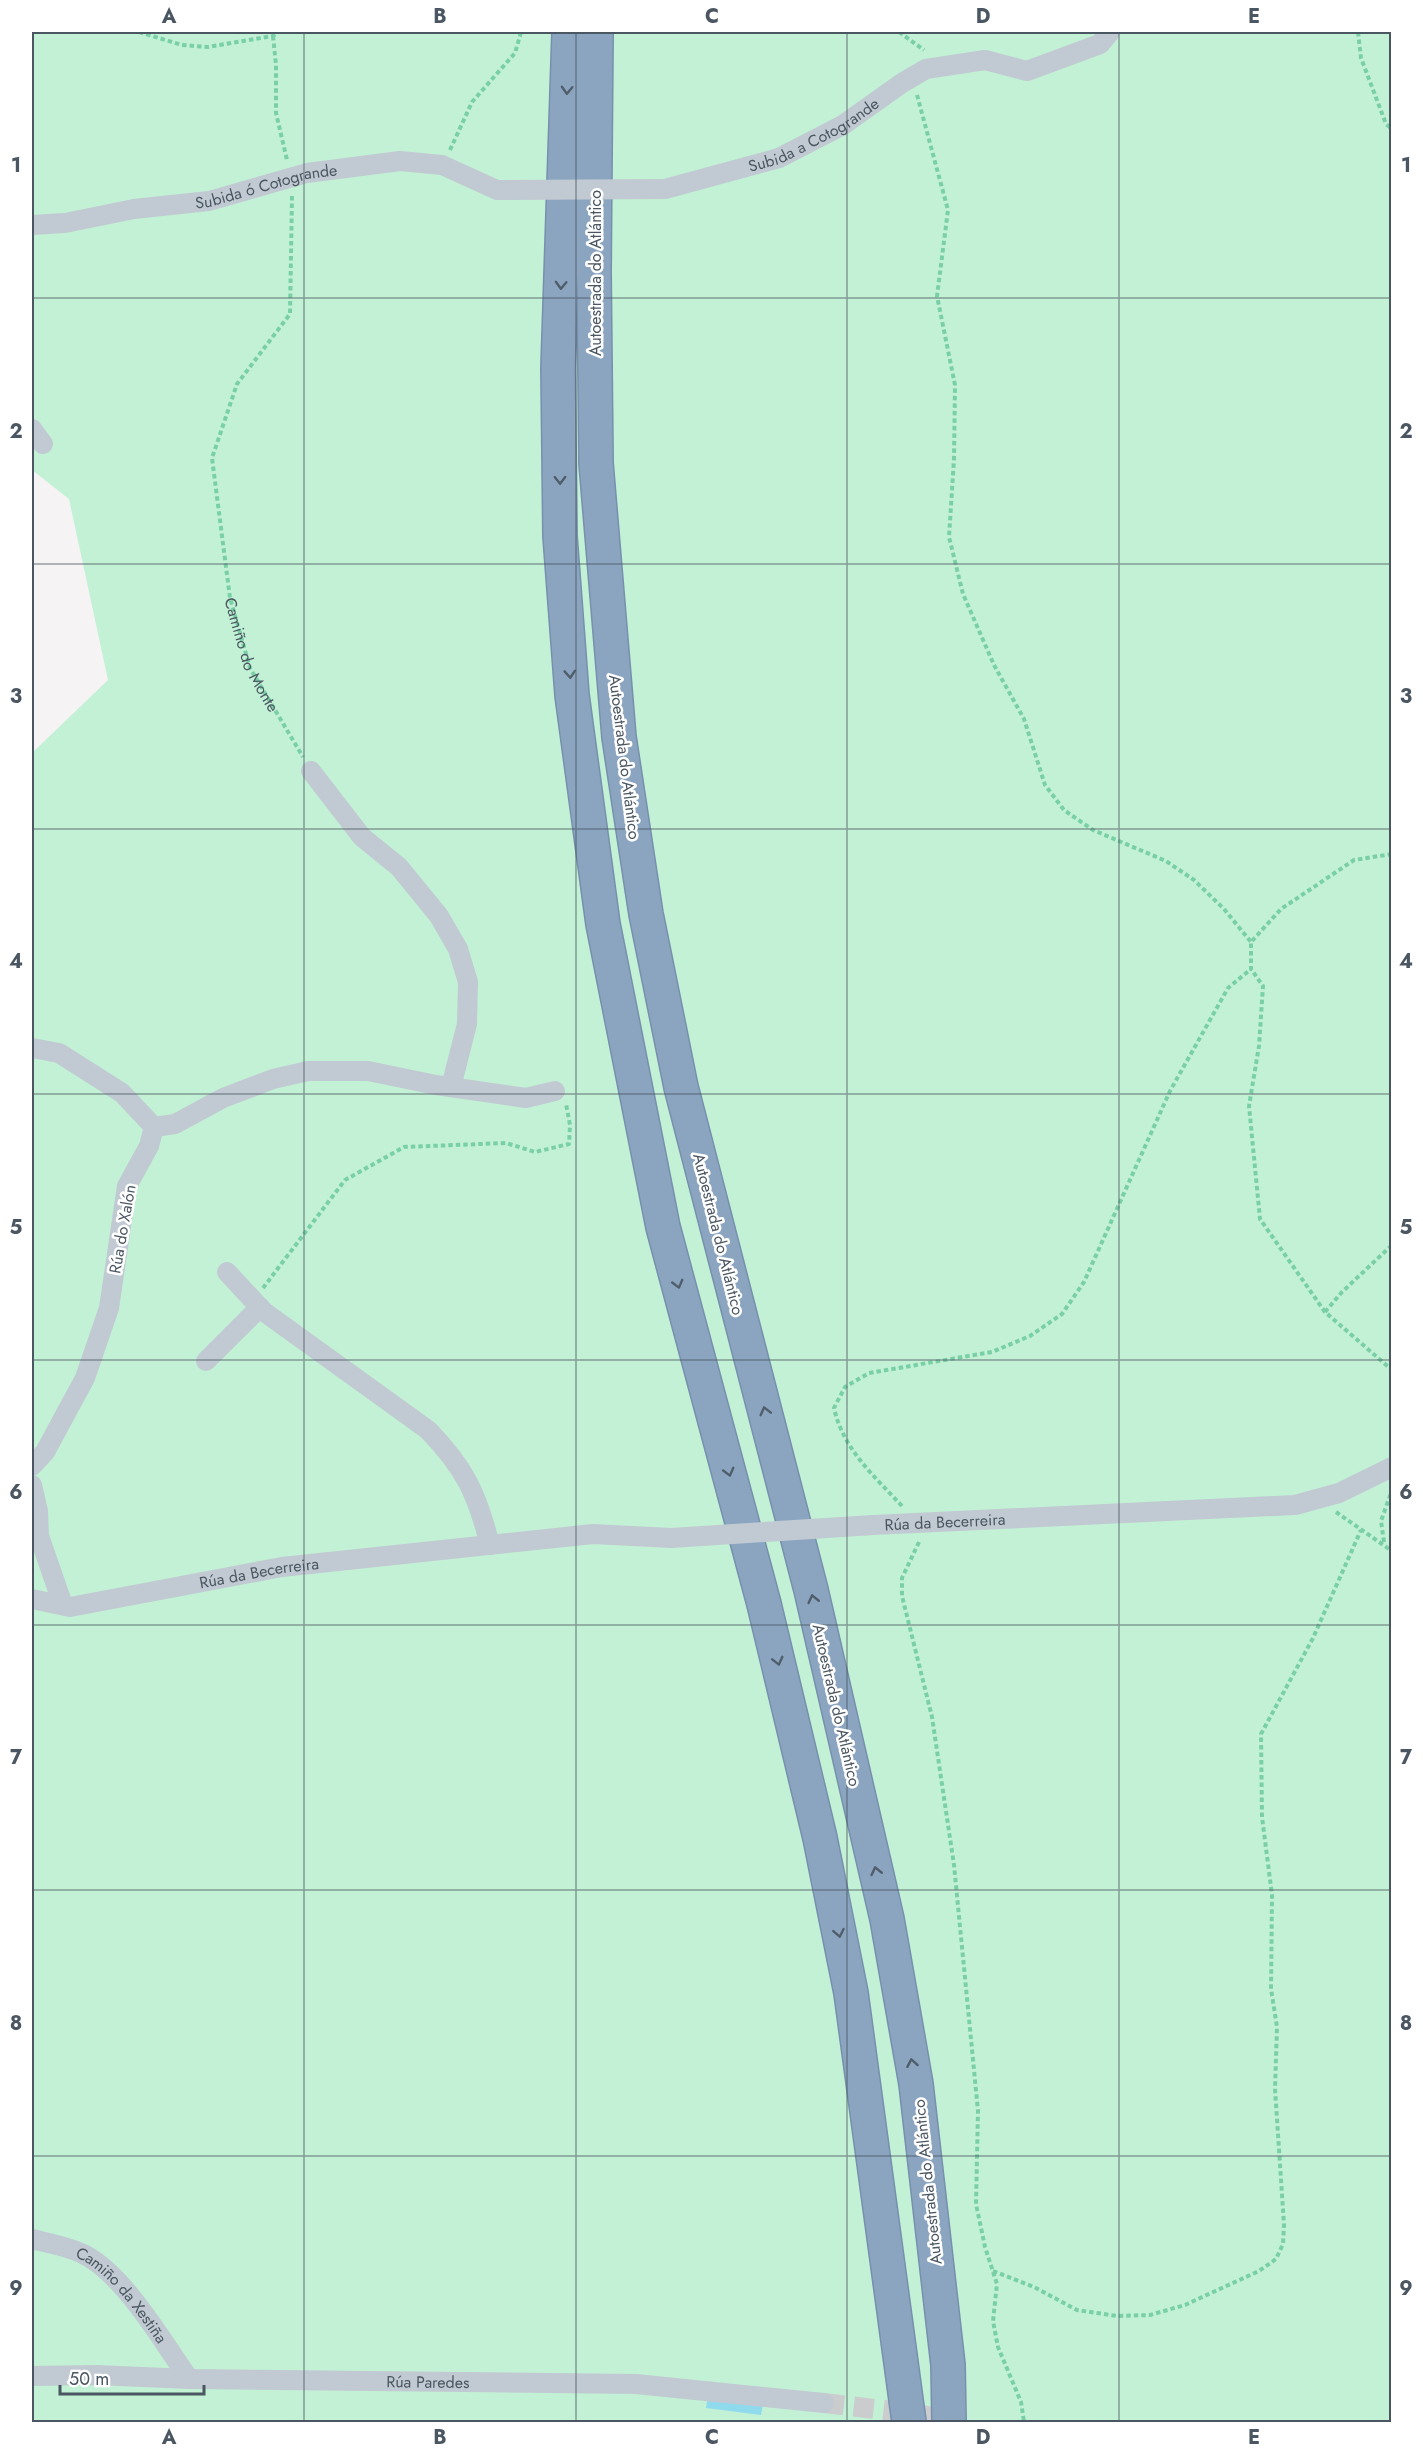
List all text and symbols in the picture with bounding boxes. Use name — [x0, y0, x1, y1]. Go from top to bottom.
text: A — [161, 2, 177, 31]
text: B — [433, 2, 447, 31]
text: C — [705, 2, 719, 31]
text: D — [976, 2, 990, 31]
text: E — [1248, 2, 1260, 31]
one-way arrow — [560, 85, 573, 94]
street label: Subida a Cotogrande — [746, 92, 884, 178]
text: 1 — [11, 151, 21, 180]
text: 1 — [1401, 151, 1411, 180]
street label: Subida ó Cotogrande — [194, 158, 339, 214]
street label: Autoestrada do Atlántico — [584, 190, 607, 356]
one-way arrow — [555, 280, 567, 289]
text: 2 — [9, 417, 23, 446]
text: 2 — [1399, 417, 1413, 446]
one-way arrow — [554, 475, 566, 484]
street label: Camiño do Monte — [218, 595, 285, 716]
one-way arrow — [564, 670, 577, 679]
street label: Autoestrada do Atlántico — [603, 673, 646, 841]
text: 3 — [10, 682, 22, 711]
text: 3 — [1400, 682, 1412, 711]
text: 4 — [9, 947, 23, 976]
text: 4 — [1399, 947, 1413, 976]
street label: Autoestrada do Atlántico — [687, 1151, 750, 1318]
street label: Rúa do Xalón — [103, 1183, 142, 1275]
text: 5 — [10, 1213, 23, 1242]
text: 5 — [1400, 1213, 1413, 1242]
one-way arrow — [671, 1279, 684, 1289]
one-way arrow — [759, 1406, 772, 1416]
one-way arrow — [721, 1467, 734, 1477]
text: 6 — [9, 1478, 23, 1507]
text: 6 — [1399, 1478, 1413, 1507]
street label: Rúa da Becerreira — [884, 1508, 1006, 1536]
street label: Rúa da Becerreira — [197, 1552, 320, 1594]
one-way arrow — [808, 1595, 821, 1605]
street label: Autoestrada do Atlántico — [807, 1622, 866, 1789]
one-way arrow — [770, 1656, 783, 1666]
text: 7 — [10, 1743, 23, 1772]
text: 7 — [1400, 1743, 1413, 1772]
one-way arrow — [870, 1867, 883, 1877]
one-way arrow — [832, 1928, 845, 1938]
text: 8 — [10, 2009, 22, 2038]
text: 8 — [1400, 2009, 1412, 2038]
one-way arrow — [906, 2058, 919, 2068]
street label: Autoestrada do Atlántico — [907, 2098, 948, 2266]
street label: Camiño da Xestiña — [72, 2241, 173, 2348]
text: 9 — [9, 2274, 23, 2303]
text: 9 — [1399, 2274, 1413, 2303]
scale bar — [60, 2358, 204, 2396]
text: 50 m — [69, 2366, 109, 2392]
street label: Rúa Paredes — [386, 2370, 470, 2394]
text: A — [161, 2423, 177, 2452]
text: B — [433, 2423, 447, 2452]
text: C — [705, 2423, 719, 2452]
text: D — [976, 2423, 990, 2452]
text: E — [1248, 2423, 1260, 2452]

